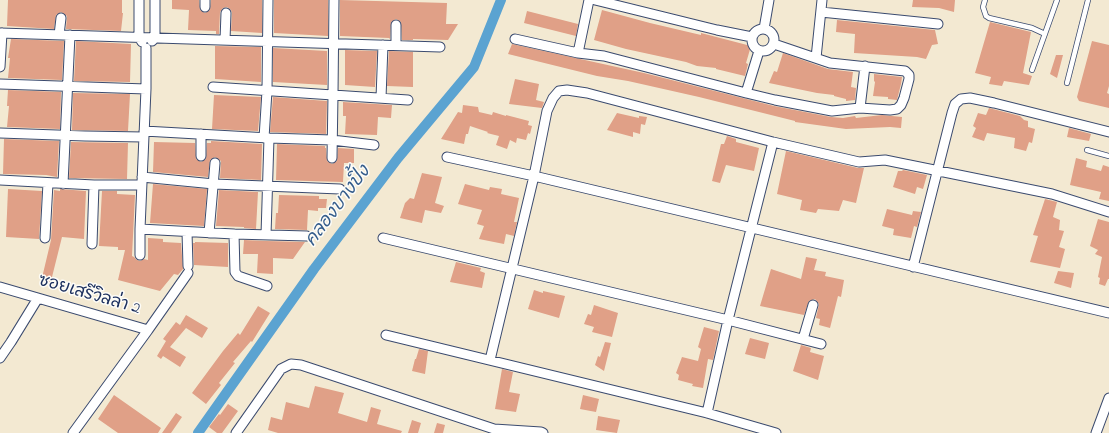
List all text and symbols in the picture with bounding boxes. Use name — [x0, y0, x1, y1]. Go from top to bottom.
water label: คลองบางปิ้ง — [302, 163, 376, 251]
street label: ซอยเสรีวิลล่า 2 — [35, 272, 143, 320]

